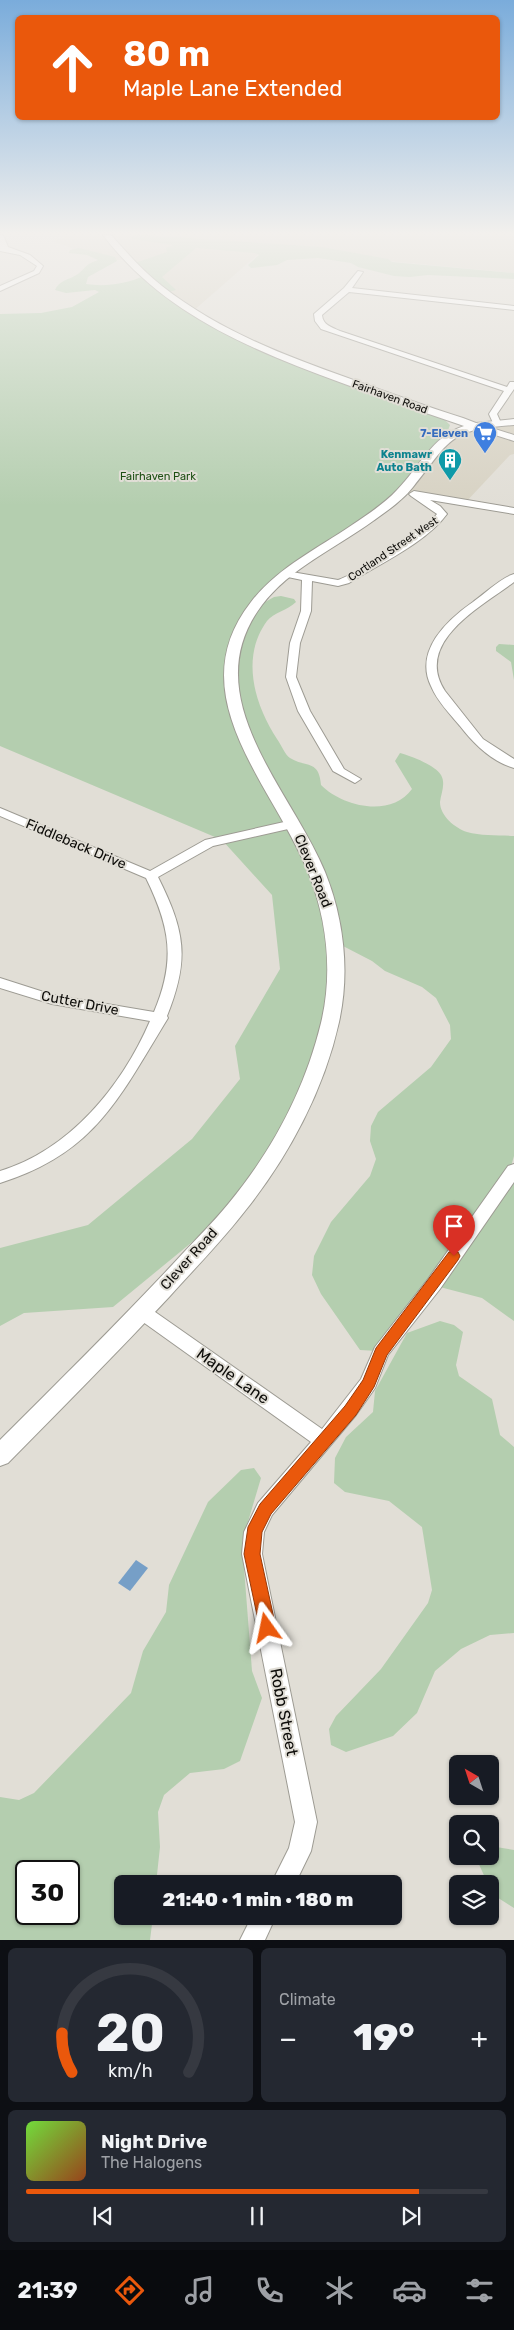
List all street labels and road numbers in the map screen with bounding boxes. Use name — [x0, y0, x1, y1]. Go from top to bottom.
street label: Fairhaven Road — [351, 377, 429, 417]
street label: Cortland Street West — [346, 514, 441, 584]
street label: Fiddleback Drive — [23, 815, 129, 873]
street label: Clever Road — [291, 832, 335, 910]
street label: Cutter Drive — [40, 987, 120, 1019]
street label: Clever Road — [157, 1225, 221, 1293]
street label: Maple Lane — [193, 1344, 273, 1408]
street label: Robb Street — [266, 1667, 302, 1757]

